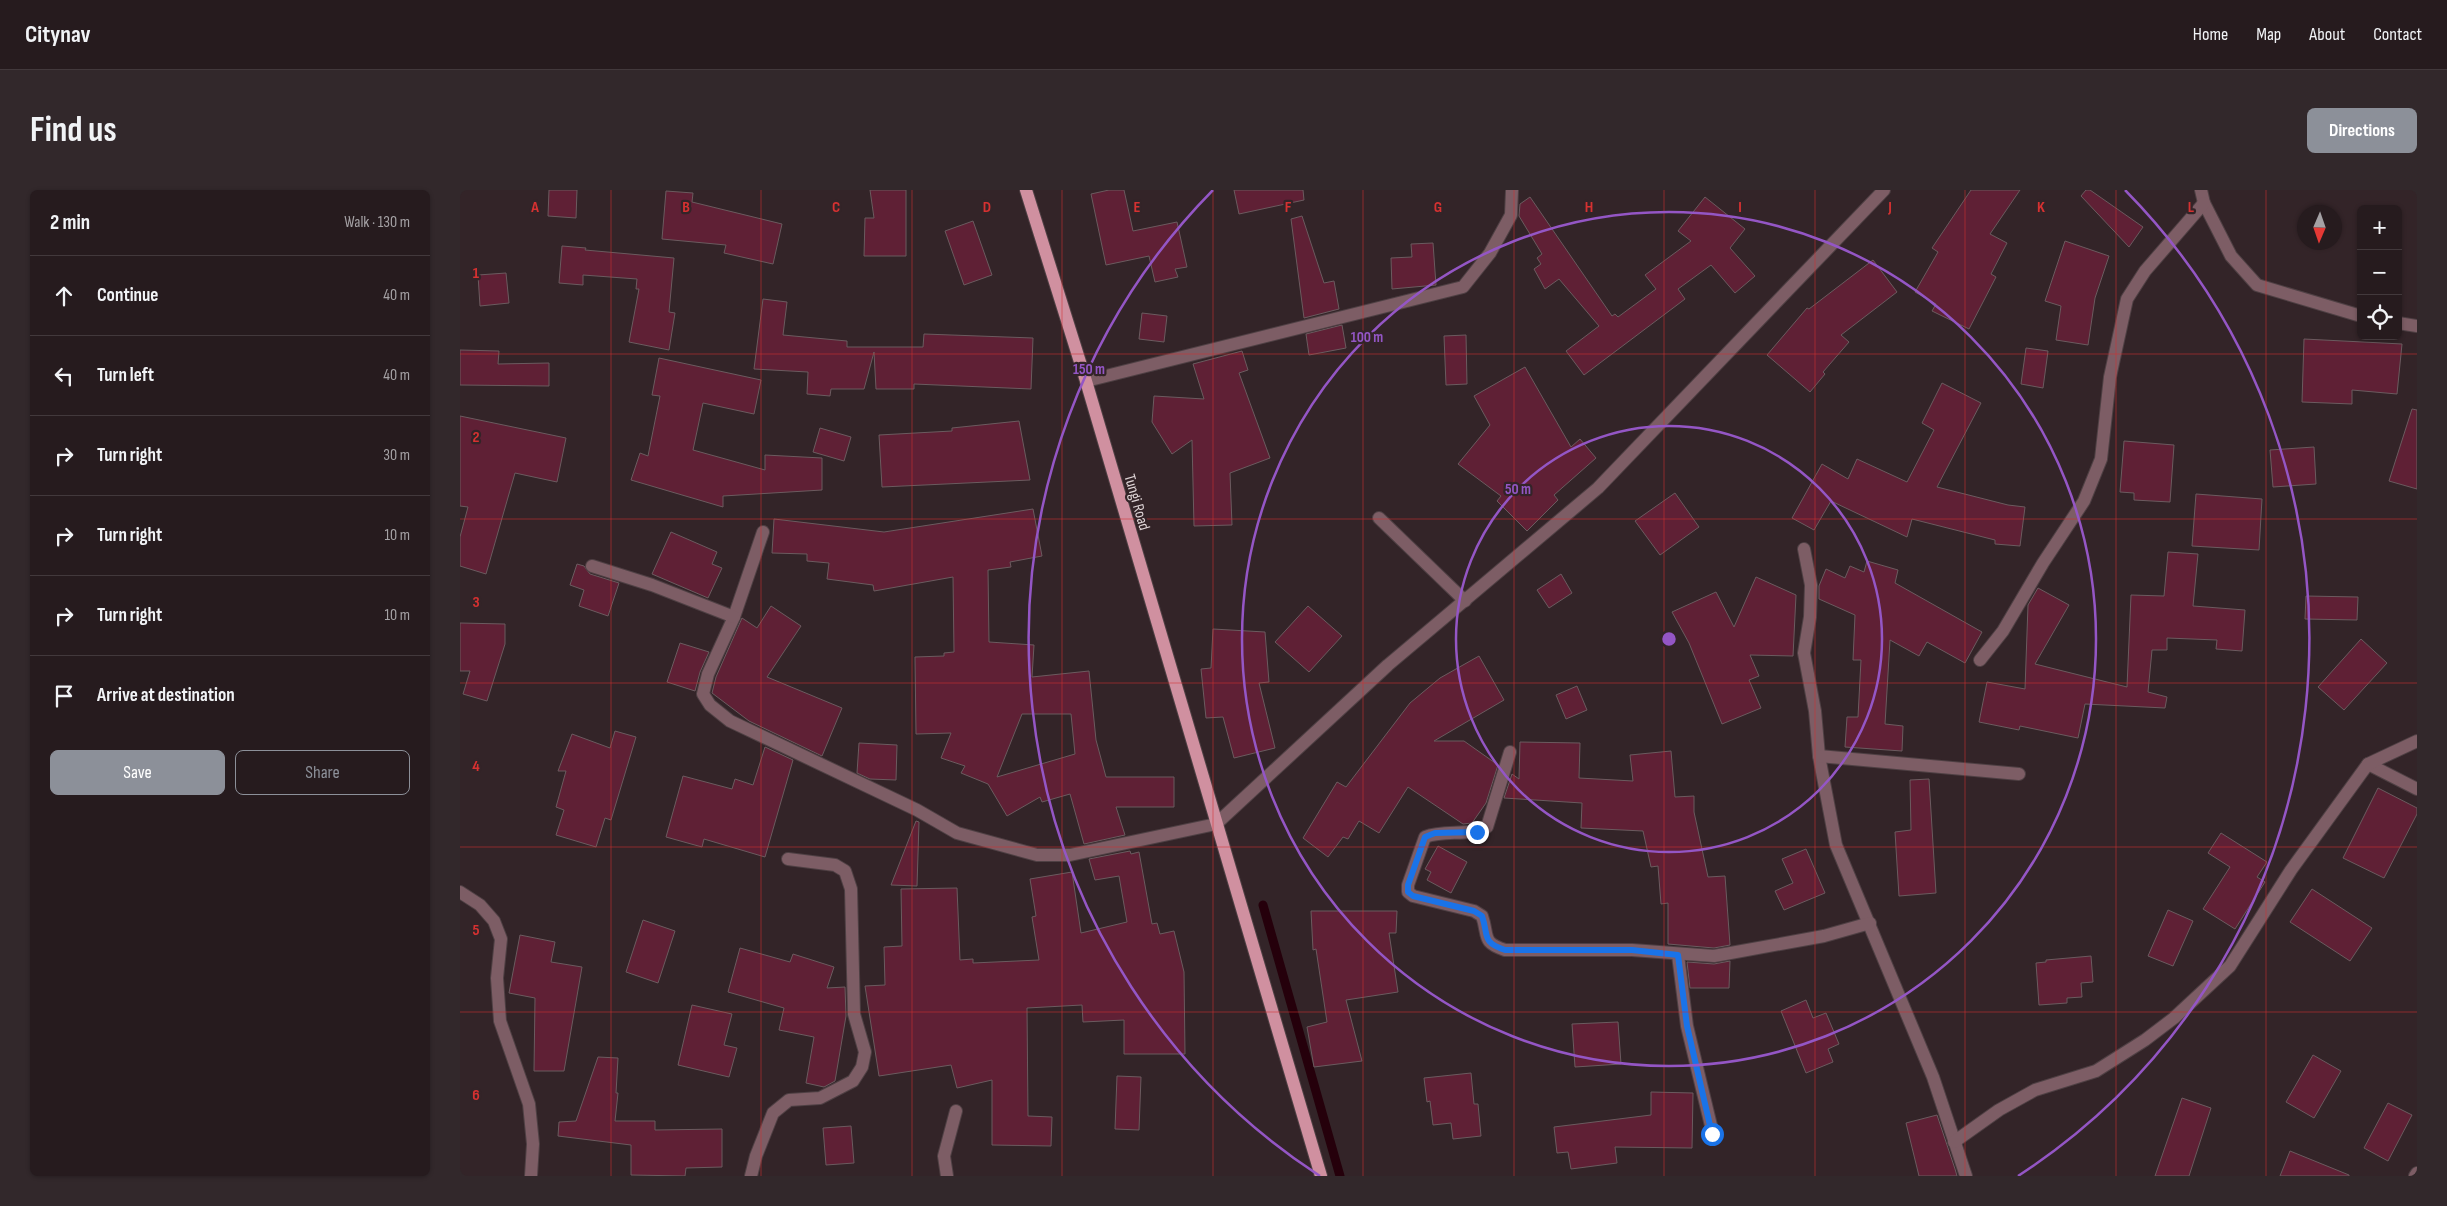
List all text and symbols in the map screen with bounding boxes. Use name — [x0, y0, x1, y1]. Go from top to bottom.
text: Citynav — [25, 20, 91, 49]
text: Home — [2193, 24, 2228, 45]
text: Map — [2256, 24, 2281, 45]
text: About — [2309, 24, 2345, 45]
text: Contact — [2373, 24, 2422, 45]
button: Directions — [2307, 108, 2417, 153]
text: Find us — [30, 109, 117, 152]
text: A — [530, 198, 539, 217]
text: B — [682, 198, 690, 217]
text: C — [832, 198, 840, 217]
text: D — [983, 198, 991, 217]
text: E — [1134, 198, 1141, 217]
text: F — [1285, 198, 1292, 217]
text: G — [1434, 198, 1442, 217]
text: H — [1585, 198, 1593, 217]
text: I — [1738, 198, 1742, 217]
text: J — [1887, 198, 1892, 217]
text: K — [2037, 198, 2045, 217]
text: L — [2188, 198, 2195, 217]
north arrow — [2297, 205, 2342, 250]
map controls — [2357, 205, 2402, 340]
button: + — [2357, 205, 2402, 250]
text: 2 min — [50, 210, 90, 235]
text: Walk · 130 m — [344, 213, 410, 232]
button: − — [2357, 250, 2402, 295]
text: 1 — [473, 264, 480, 283]
icon: ahead — [50, 282, 78, 310]
text: Continue — [97, 284, 158, 307]
text: 40 m — [383, 286, 410, 305]
button: locate — [2357, 295, 2402, 340]
text: 100 m — [1351, 328, 1383, 347]
text: 150 m — [1073, 360, 1105, 379]
icon: left — [50, 362, 78, 390]
text: Turn left — [97, 364, 154, 387]
text: 40 m — [383, 366, 410, 385]
text: 2 — [472, 428, 480, 447]
icon: right — [50, 442, 78, 470]
text: Turn right — [97, 444, 162, 467]
text: 30 m — [383, 446, 410, 465]
street label: Tungi Road — [1120, 472, 1154, 533]
text: 50 m — [1505, 480, 1531, 499]
icon: right — [50, 522, 78, 550]
text: Turn right — [97, 524, 162, 547]
text: 10 m — [384, 526, 410, 545]
text: 3 — [472, 593, 480, 612]
icon: right — [50, 602, 78, 630]
text: Turn right — [97, 604, 162, 627]
text: 10 m — [384, 606, 410, 625]
centre of rings — [1660, 630, 1678, 648]
icon: arrive — [50, 682, 78, 710]
text: Arrive at destination — [97, 684, 235, 707]
button: Save — [50, 750, 225, 795]
button: Share — [235, 750, 410, 795]
text: 4 — [472, 757, 480, 776]
route end — [1466, 821, 1489, 844]
text: 5 — [472, 921, 480, 940]
text: 6 — [472, 1086, 480, 1105]
route start — [1701, 1123, 1724, 1146]

